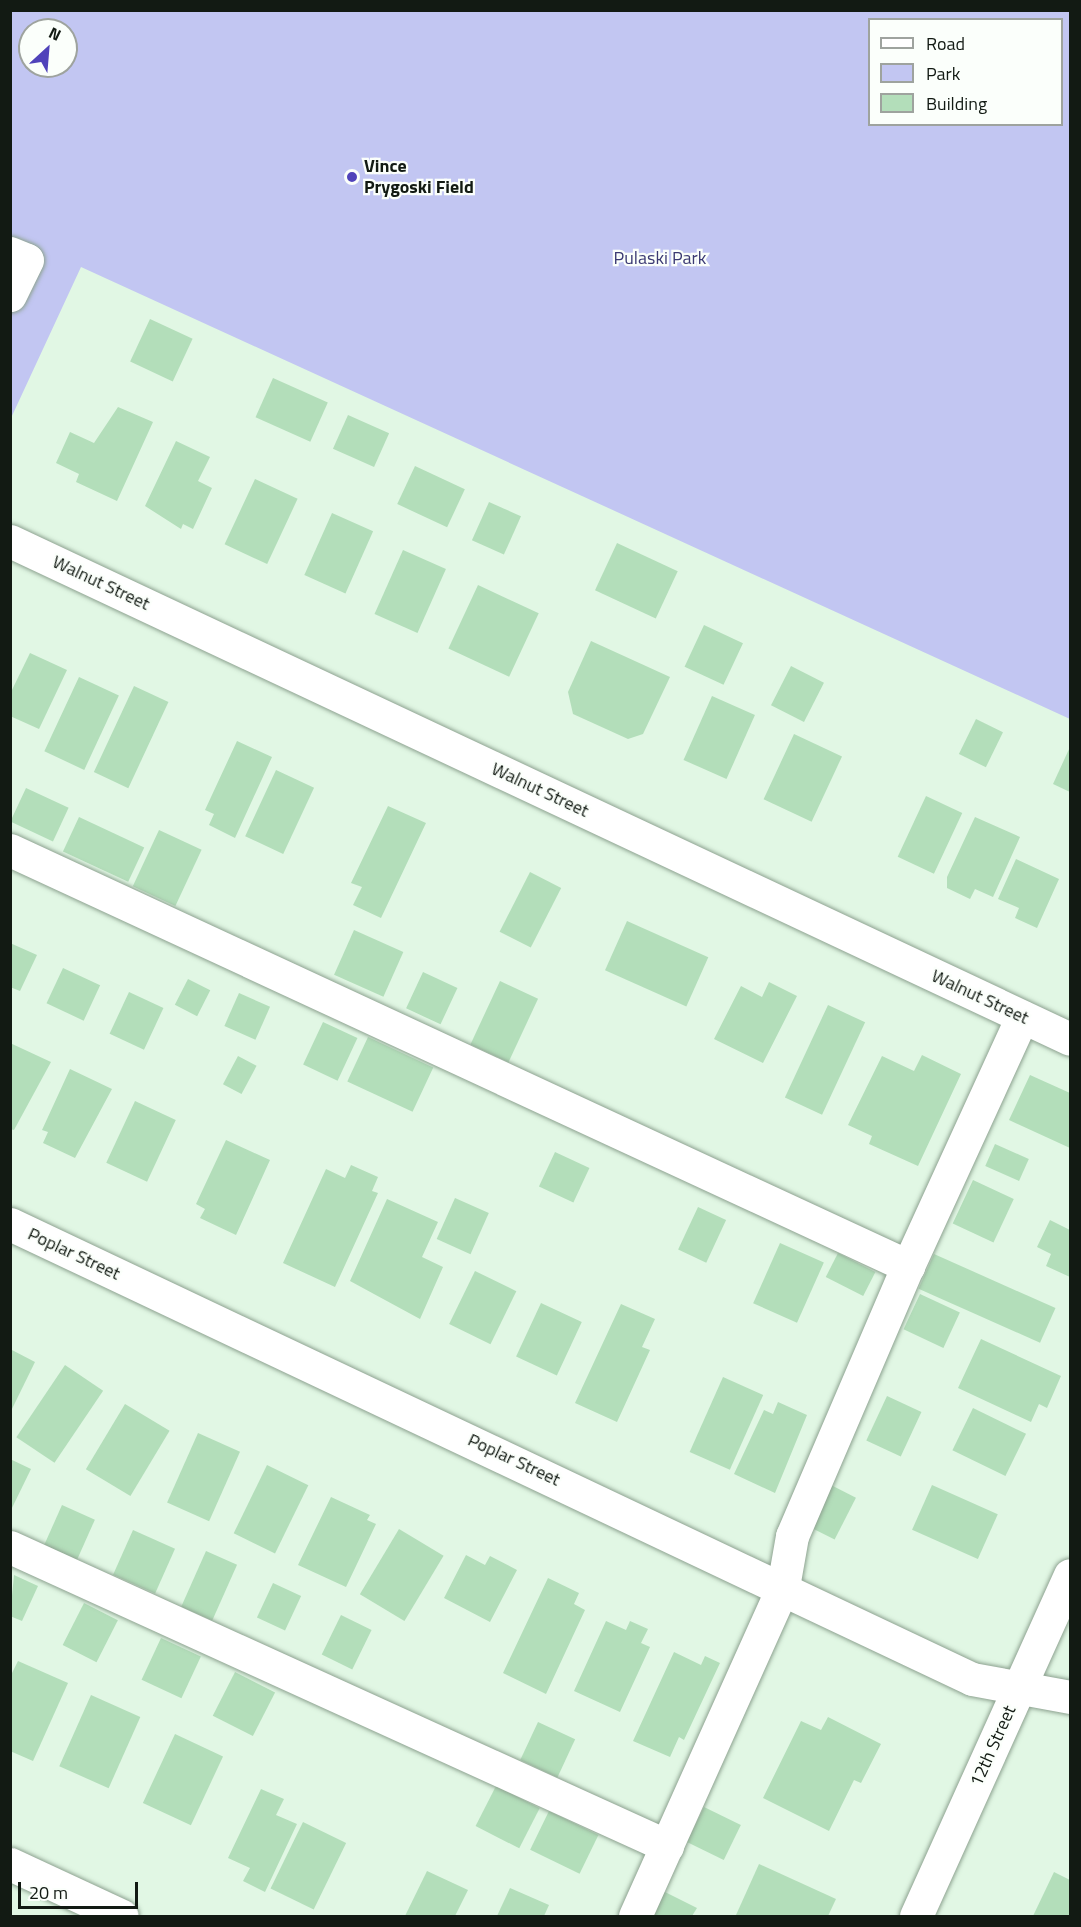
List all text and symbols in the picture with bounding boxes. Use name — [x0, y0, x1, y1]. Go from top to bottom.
north arrow — [18, 18, 78, 78]
legend — [868, 18, 1063, 126]
text: N — [45, 20, 65, 47]
text: Road — [926, 30, 965, 57]
text: Park — [926, 60, 960, 87]
text: Building — [926, 90, 987, 117]
place label: Vince Prygoski Field — [364, 156, 474, 198]
marker: Vince Prygoski Field — [345, 170, 359, 184]
park label: Pulaski Park — [614, 247, 706, 269]
street label: Walnut Street — [49, 551, 153, 615]
street label: Walnut Street — [488, 758, 592, 822]
street label: Walnut Street — [928, 965, 1032, 1029]
street label: Poplar Street — [24, 1223, 124, 1285]
street label: Poplar Street — [464, 1429, 564, 1491]
street label: 12th Street — [966, 1702, 1020, 1790]
scale bar — [21, 1870, 141, 1908]
text: 20 m — [29, 1879, 68, 1906]

